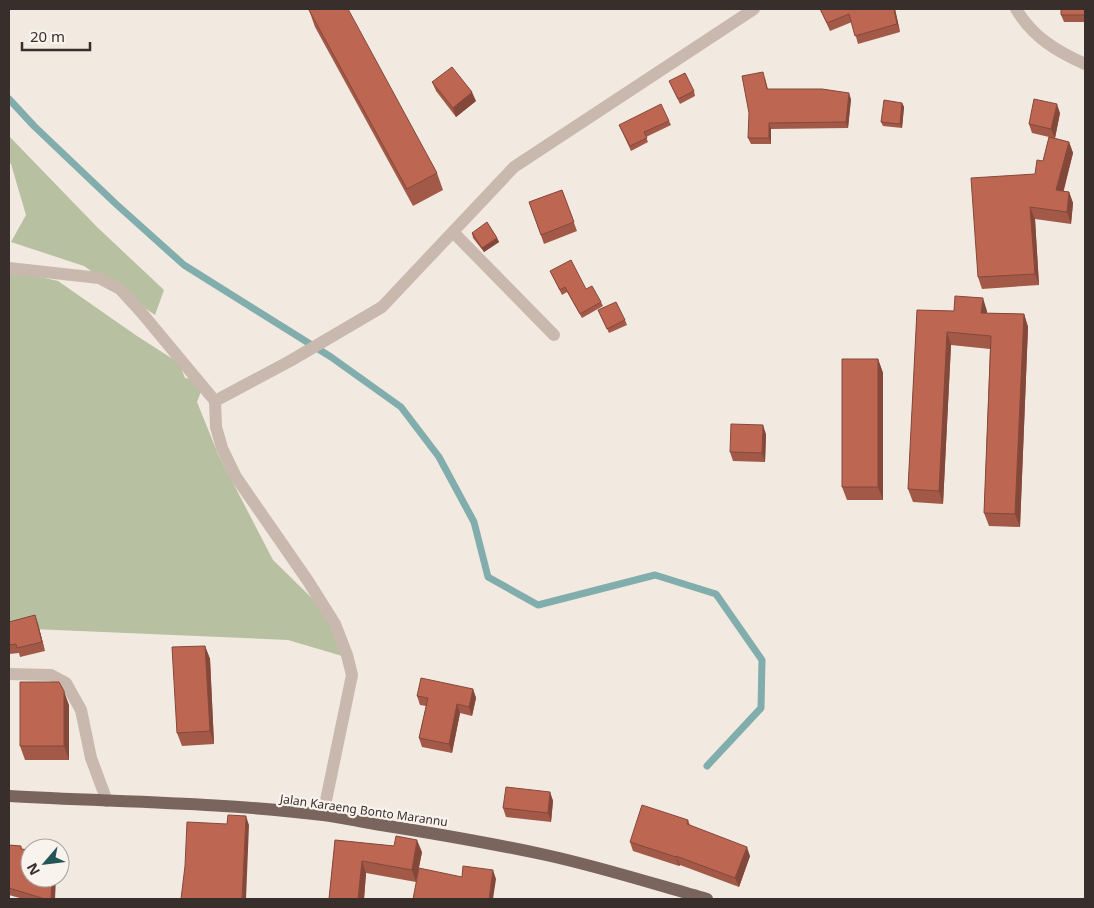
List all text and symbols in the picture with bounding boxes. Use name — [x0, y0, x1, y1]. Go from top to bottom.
scale bar — [22, 20, 90, 52]
text: 20 m — [30, 26, 65, 46]
street label: Jalan Karaeng Bonto Marannu — [278, 790, 449, 830]
north arrow — [20, 838, 70, 888]
text: N — [22, 860, 44, 879]

